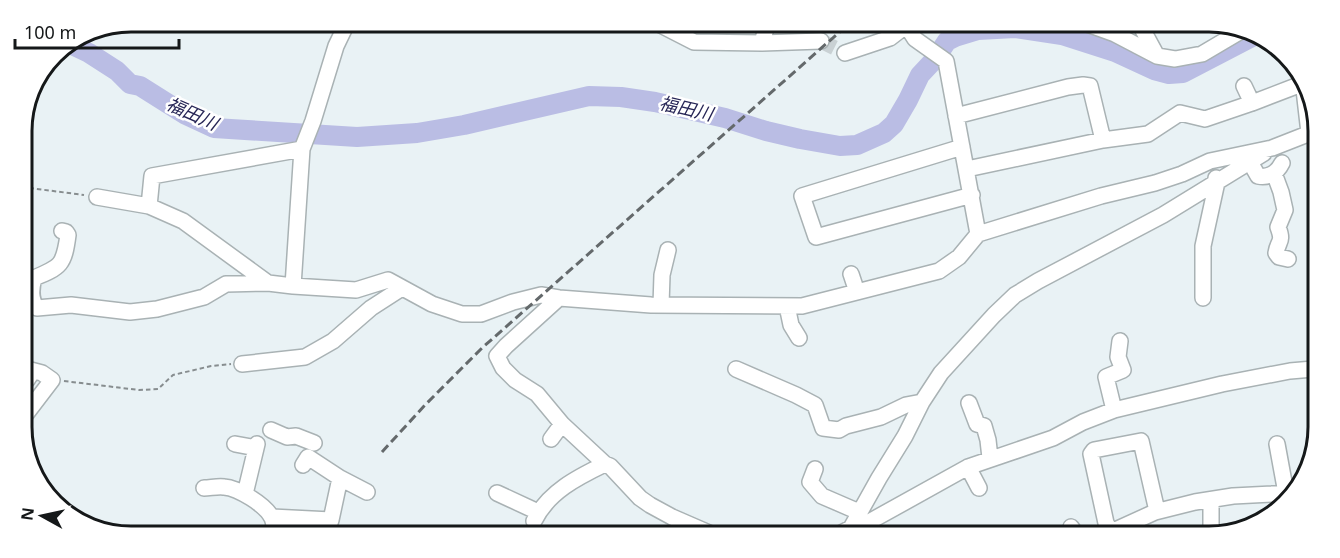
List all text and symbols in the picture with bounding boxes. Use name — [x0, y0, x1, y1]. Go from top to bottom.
scale bar — [15, 12, 178, 50]
text: 100 m — [24, 20, 76, 44]
water label: 福田川 — [657, 90, 717, 126]
water label: 福田川 — [163, 91, 224, 136]
north arrow — [12, 486, 72, 546]
text: N — [15, 506, 39, 522]

